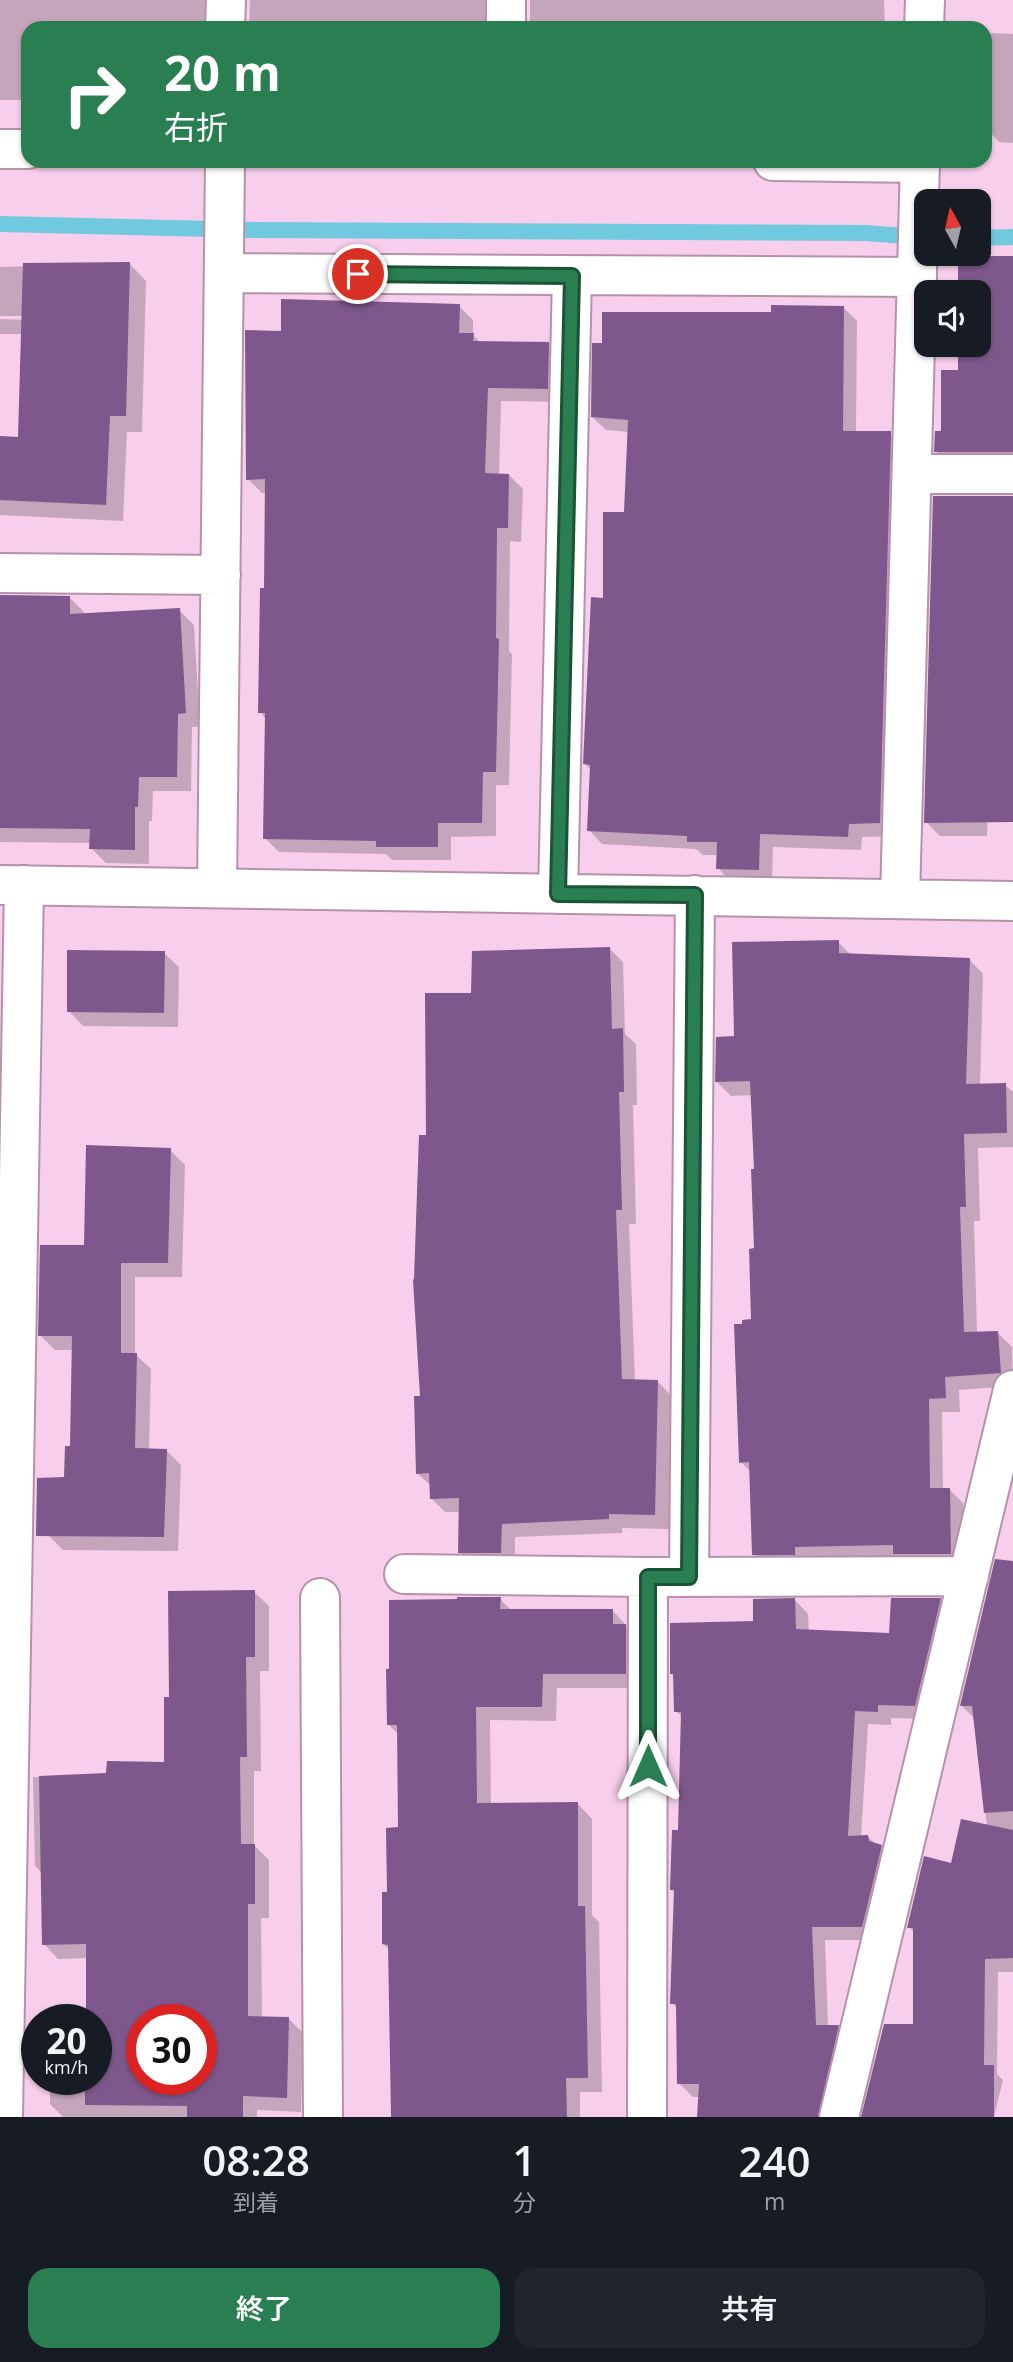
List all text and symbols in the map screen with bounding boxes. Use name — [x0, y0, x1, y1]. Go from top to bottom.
text: 20 m — [164, 39, 281, 105]
icon: right — [49, 49, 140, 140]
text: 右折 — [164, 105, 228, 148]
north arrow — [914, 189, 990, 266]
map controls — [914, 189, 991, 357]
pin — [328, 244, 388, 304]
icon: arrive — [339, 255, 377, 293]
button: sound — [914, 280, 991, 357]
position arrow — [611, 1729, 685, 1803]
speed limit sign: 30 — [126, 2004, 217, 2095]
text: 20 — [46, 2017, 87, 2064]
text: km/h — [45, 2055, 88, 2079]
text: 08:28 — [202, 2131, 310, 2188]
text: 1 — [512, 2131, 536, 2188]
text: 240 — [739, 2132, 811, 2189]
text: m — [764, 2185, 785, 2217]
text: 到着 — [233, 2186, 279, 2218]
text: 分 — [513, 2186, 536, 2218]
button: 終了 — [28, 2268, 500, 2348]
button: 共有 — [514, 2268, 985, 2348]

